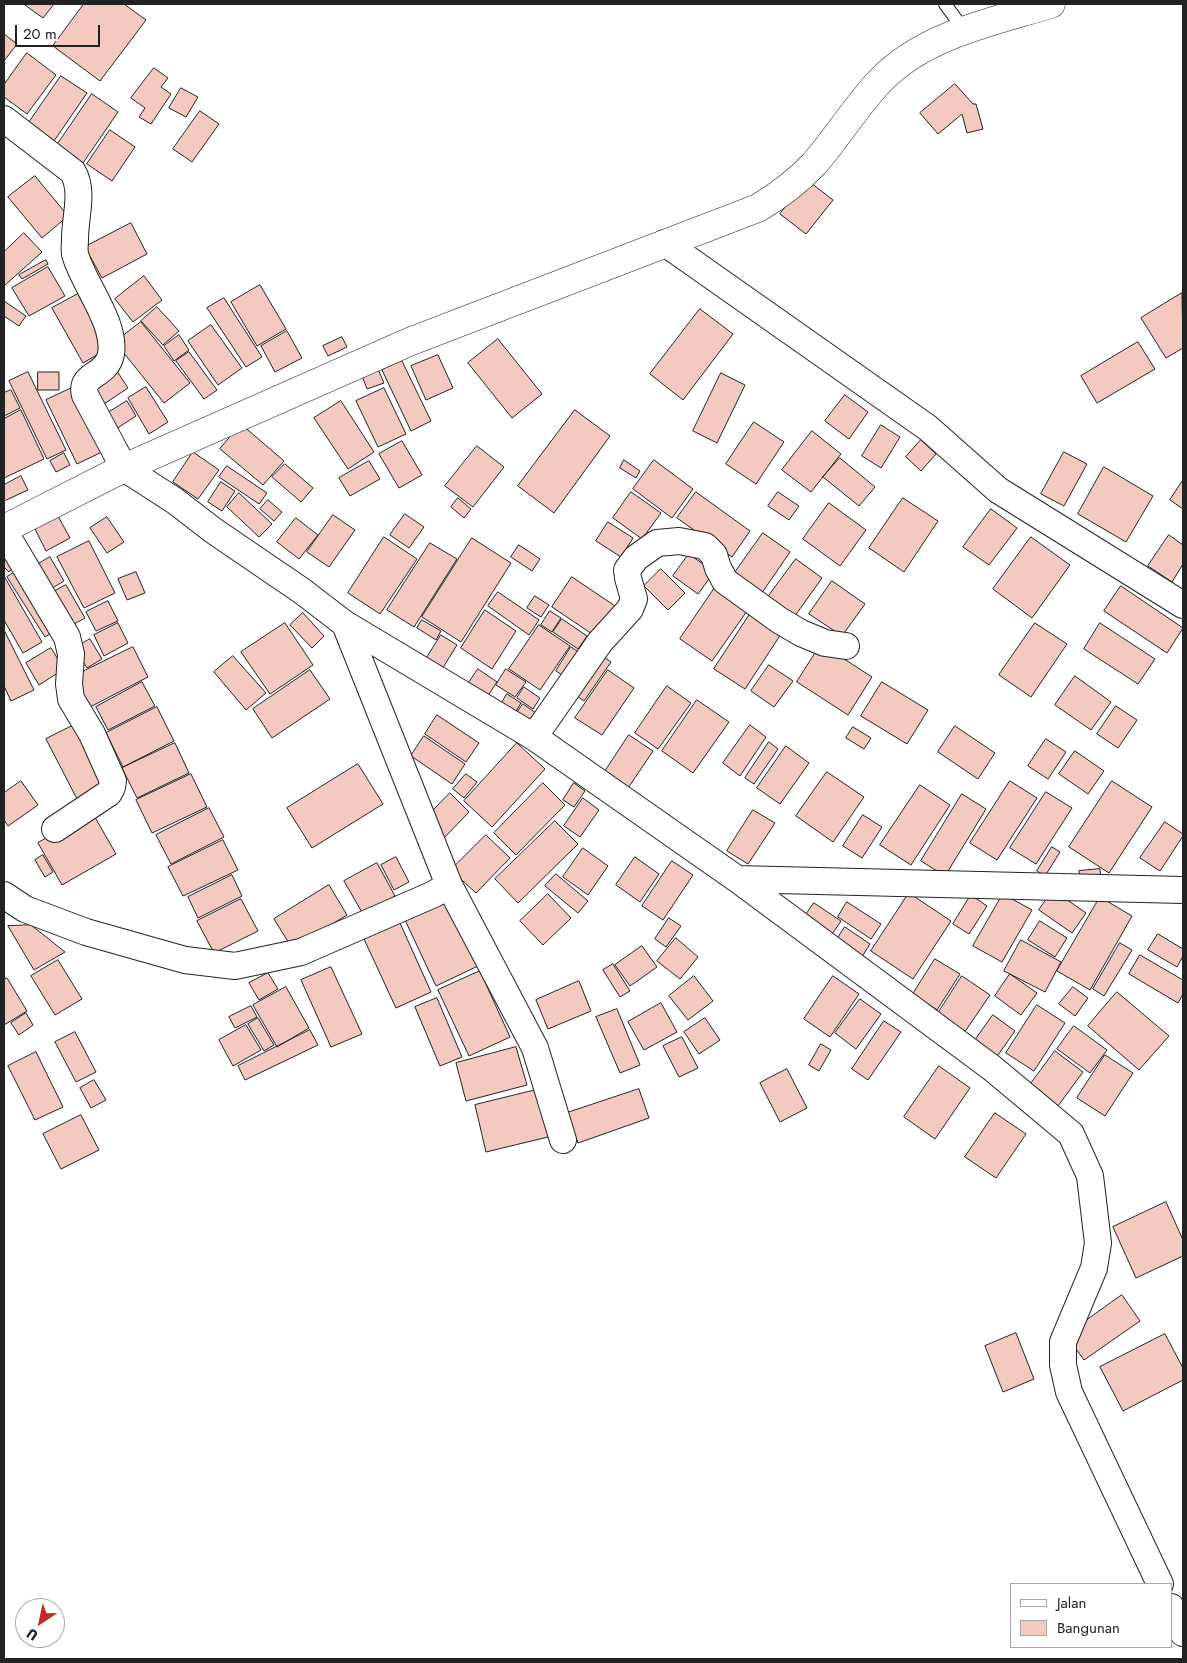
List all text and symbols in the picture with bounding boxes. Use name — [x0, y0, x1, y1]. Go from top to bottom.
scale bar — [18, 15, 102, 47]
text: 20 m — [23, 23, 57, 45]
legend — [1010, 1583, 1172, 1648]
text: Jalan — [1057, 1592, 1086, 1614]
north arrow — [15, 1598, 65, 1648]
text: Bangunan — [1057, 1617, 1120, 1639]
text: U — [23, 1624, 42, 1646]

